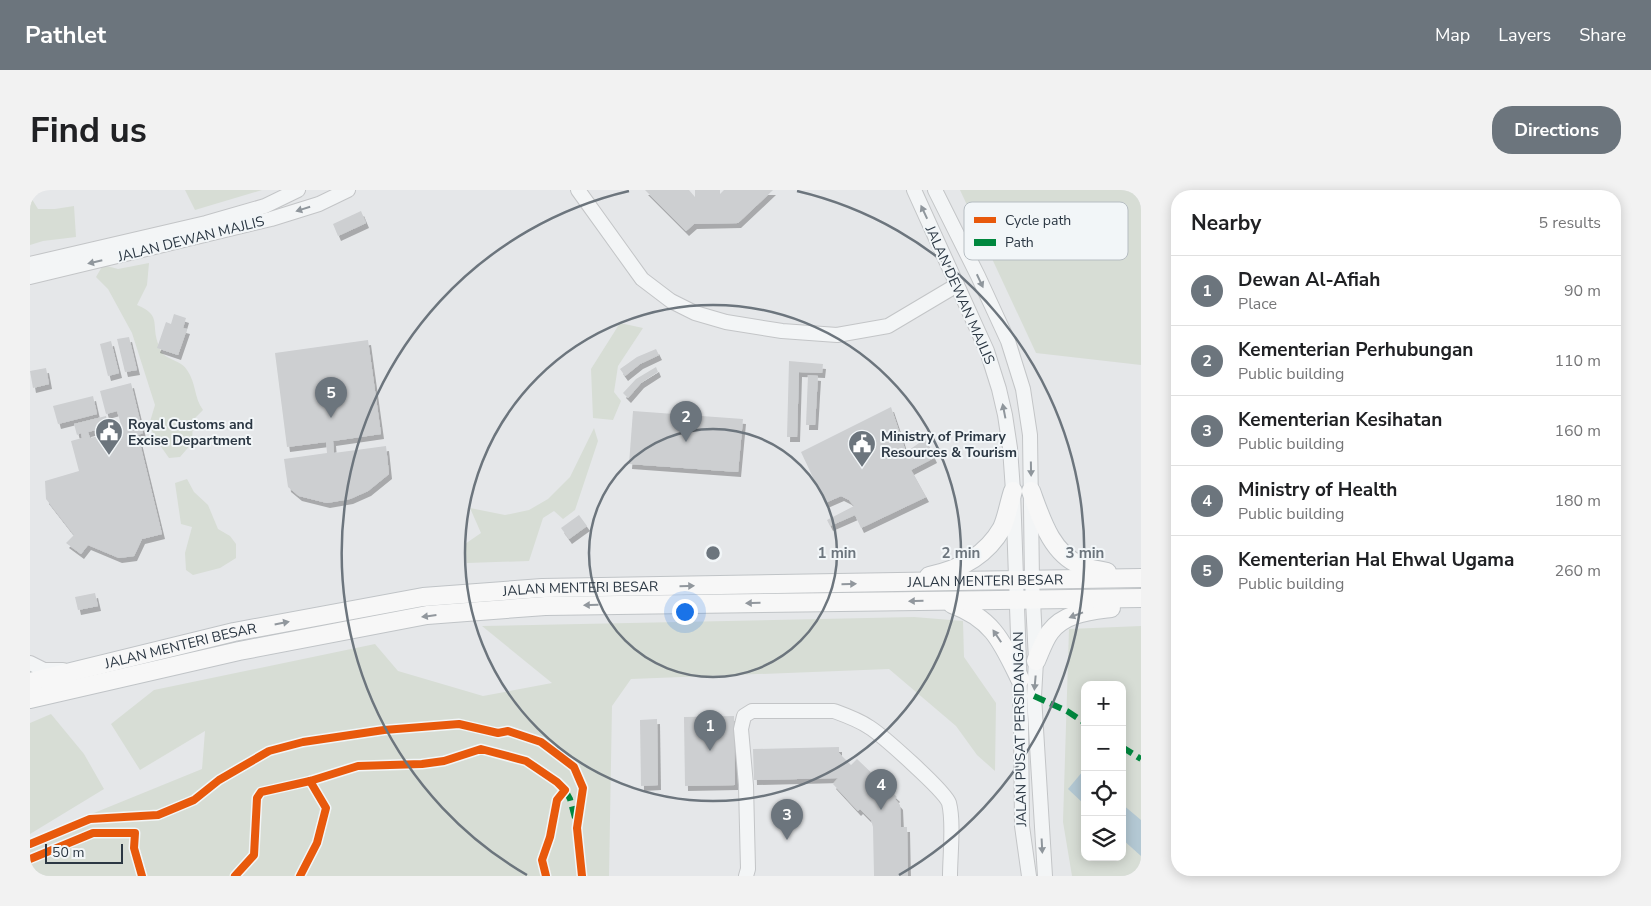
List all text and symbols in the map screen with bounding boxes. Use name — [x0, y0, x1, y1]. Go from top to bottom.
text: Pathlet — [25, 19, 106, 51]
text: Map — [1435, 23, 1470, 47]
text: Layers — [1498, 23, 1551, 47]
text: Share — [1579, 23, 1626, 47]
button: Directions — [1492, 106, 1621, 154]
text: Find us — [30, 107, 147, 154]
legend — [964, 202, 1128, 260]
one-way arrow — [919, 205, 927, 219]
one-way arrow — [295, 206, 310, 214]
text: Nearby — [1191, 209, 1261, 237]
text: Cycle path — [1005, 211, 1071, 230]
street label: JALAN DEWAN MAJLIS — [115, 212, 267, 267]
text: 5 results — [1539, 212, 1601, 234]
street label: JALAN DEWAN MAJLIS — [920, 222, 999, 368]
text: Path — [1005, 233, 1034, 252]
one-way arrow — [87, 258, 102, 266]
text: Dewan Al-Afiah — [1238, 267, 1380, 293]
one-way arrow — [976, 274, 984, 288]
text: 1 — [1202, 280, 1212, 302]
text: 90 m — [1564, 280, 1601, 302]
text: Place — [1238, 293, 1277, 315]
text: Kementerian Perhubungan — [1238, 337, 1473, 363]
text: 2 — [1202, 350, 1212, 372]
text: 110 m — [1554, 350, 1601, 372]
text: Public building — [1238, 363, 1344, 385]
pin: 5 — [315, 377, 347, 418]
pin: 2 — [670, 401, 702, 442]
one-way arrow — [1000, 403, 1008, 418]
text: Kementerian Kesihatan — [1238, 407, 1442, 433]
place label: Royal Customs and Excise Department — [128, 415, 253, 450]
public building icon: Royal Customs and Excise Department — [94, 417, 124, 456]
text: 3 — [1202, 420, 1212, 442]
text: 160 m — [1554, 420, 1601, 442]
place label: Ministry of Primary Resources & Tourism — [881, 427, 1017, 462]
public building icon: Ministry of Primary Resources & Tourism — [847, 429, 877, 468]
text: Public building — [1238, 433, 1344, 455]
one-way arrow — [1027, 461, 1035, 477]
text: Ministry of Health — [1238, 477, 1397, 503]
text: 4 — [1202, 490, 1212, 512]
text: 180 m — [1554, 490, 1601, 512]
text: Public building — [1238, 503, 1344, 525]
text: 1 min — [818, 543, 856, 563]
text: 2 min — [942, 543, 980, 563]
text: 3 min — [1066, 543, 1104, 563]
centre of rings — [704, 544, 722, 562]
text: Kementerian Hal Ehwal Ugama — [1238, 547, 1514, 573]
text: 5 — [1202, 560, 1212, 582]
text: 260 m — [1554, 560, 1601, 582]
street label: JALAN MENTERI BESAR — [906, 570, 1063, 591]
text: Public building — [1238, 573, 1344, 595]
street label: JALAN MENTERI BESAR — [501, 577, 658, 601]
one-way arrow — [841, 579, 857, 587]
one-way arrow — [679, 582, 695, 590]
one-way arrow — [908, 597, 924, 605]
your location — [672, 599, 698, 625]
one-way arrow — [745, 599, 761, 607]
one-way arrow — [583, 601, 599, 609]
one-way arrow — [1068, 611, 1083, 619]
one-way arrow — [421, 612, 437, 620]
street label: JALAN MENTERI BESAR — [102, 619, 258, 673]
one-way arrow — [274, 619, 290, 627]
one-way arrow — [992, 629, 1002, 642]
street label: JALAN PUSAT PERSIDANGAN — [1009, 631, 1031, 828]
one-way arrow — [1030, 676, 1038, 692]
map controls — [1081, 681, 1126, 861]
button: + — [1081, 681, 1126, 726]
pin: 1 — [694, 710, 726, 751]
button: − — [1081, 726, 1126, 771]
pin: 4 — [865, 769, 897, 810]
button: locate — [1081, 771, 1126, 816]
pin: 3 — [771, 799, 803, 840]
button: layers — [1081, 816, 1126, 861]
one-way arrow — [1039, 838, 1047, 854]
scale bar — [45, 841, 122, 864]
text: 50 m — [52, 843, 84, 862]

